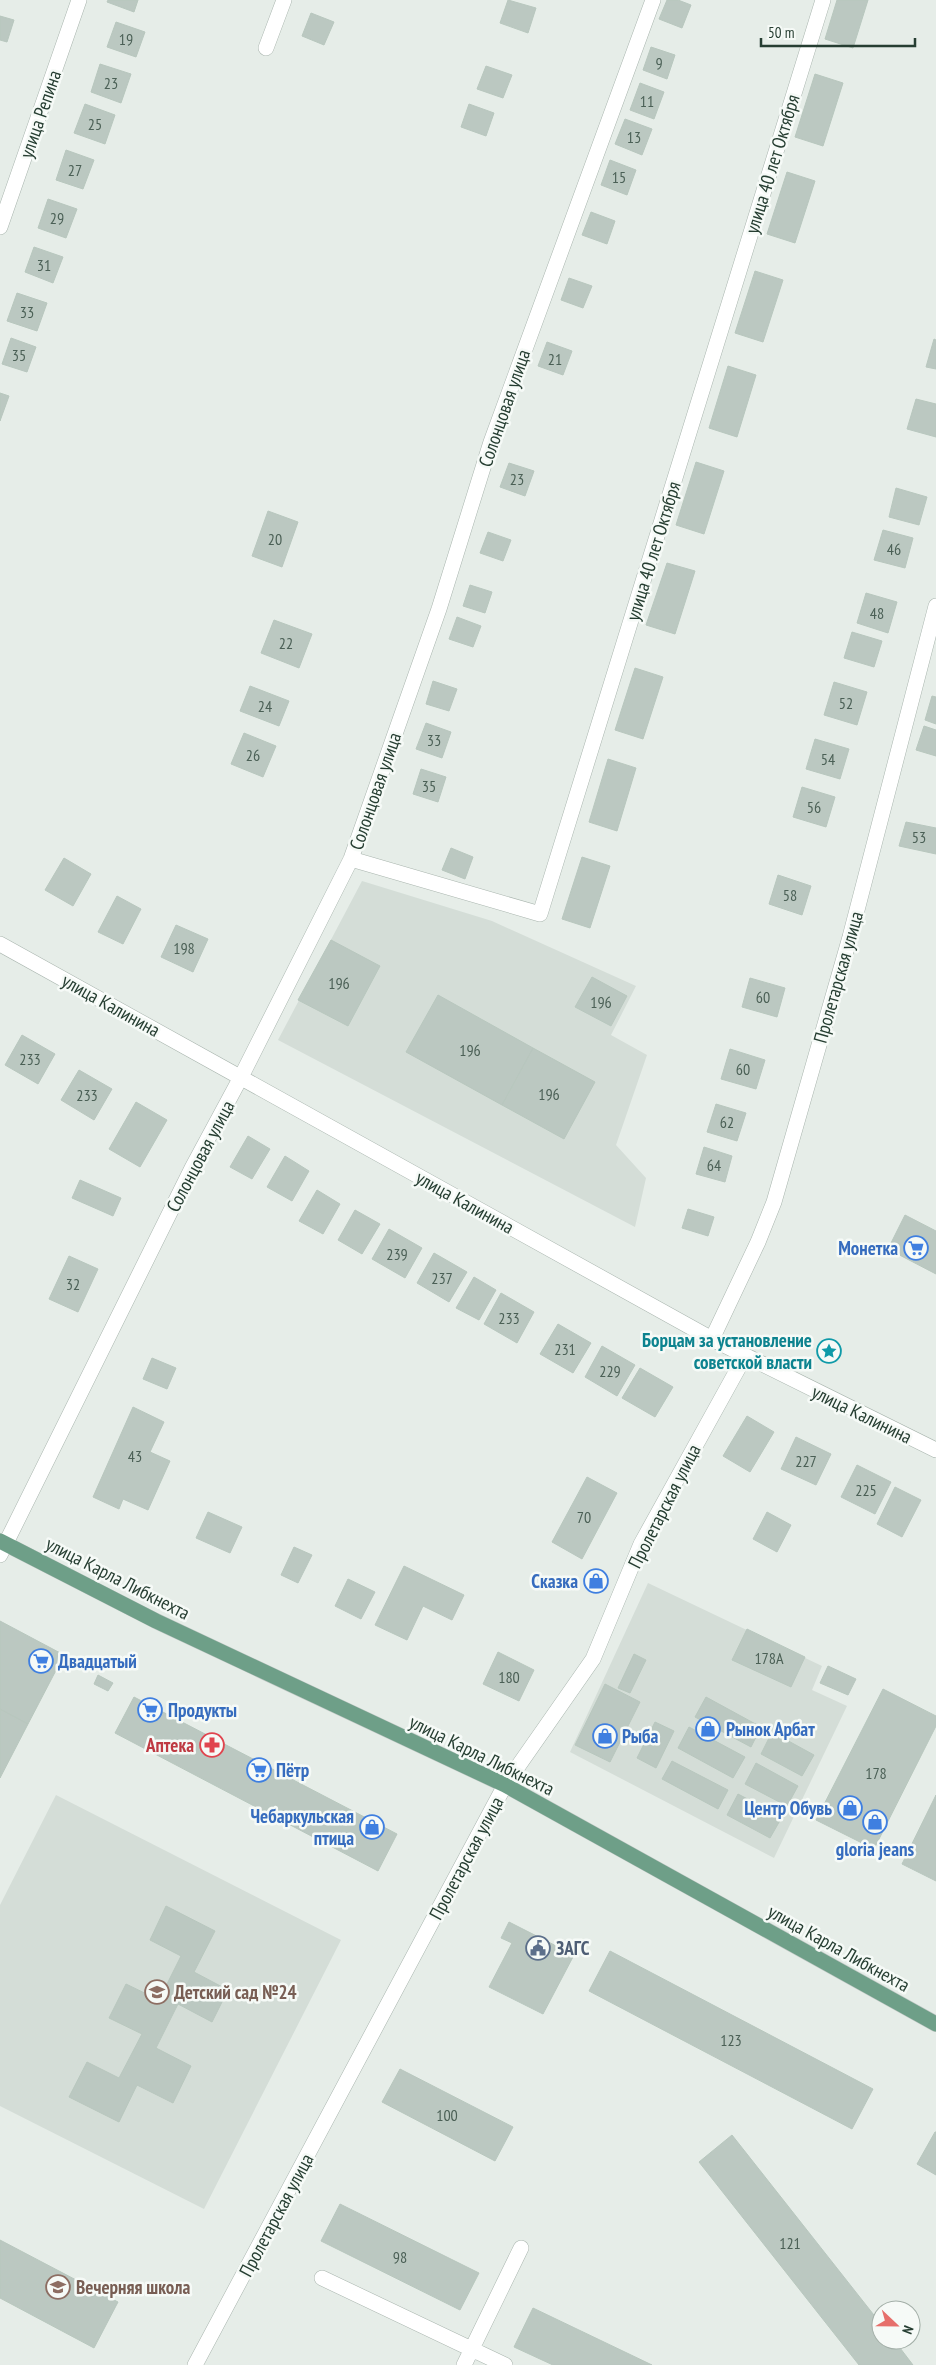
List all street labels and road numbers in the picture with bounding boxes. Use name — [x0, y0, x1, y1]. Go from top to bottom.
street label: улица Репина — [14, 67, 66, 161]
street label: улица 40 лет Октября — [739, 91, 805, 237]
street label: Солонцовая улица — [473, 346, 535, 470]
street label: улица 40 лет Октября — [620, 478, 686, 624]
street label: Солонцовая улица — [344, 729, 406, 853]
street label: Пролетарская улица — [808, 908, 868, 1046]
street label: улица Калинина — [58, 968, 164, 1042]
street label: Солонцовая улица — [161, 1096, 239, 1216]
street label: улица Калинина — [412, 1165, 518, 1239]
street label: улица Калинина — [808, 1379, 916, 1449]
street label: Пролетарская улица — [622, 1440, 706, 1572]
street label: улица Карла Либкнехта — [42, 1531, 194, 1625]
street label: улица Карла Либкнехта — [406, 1710, 558, 1800]
street label: Пролетарская улица — [423, 1792, 509, 1924]
street label: улица Карла Либкнехта — [764, 1899, 914, 1997]
street label: Пролетарская улица — [233, 2149, 319, 2281]

